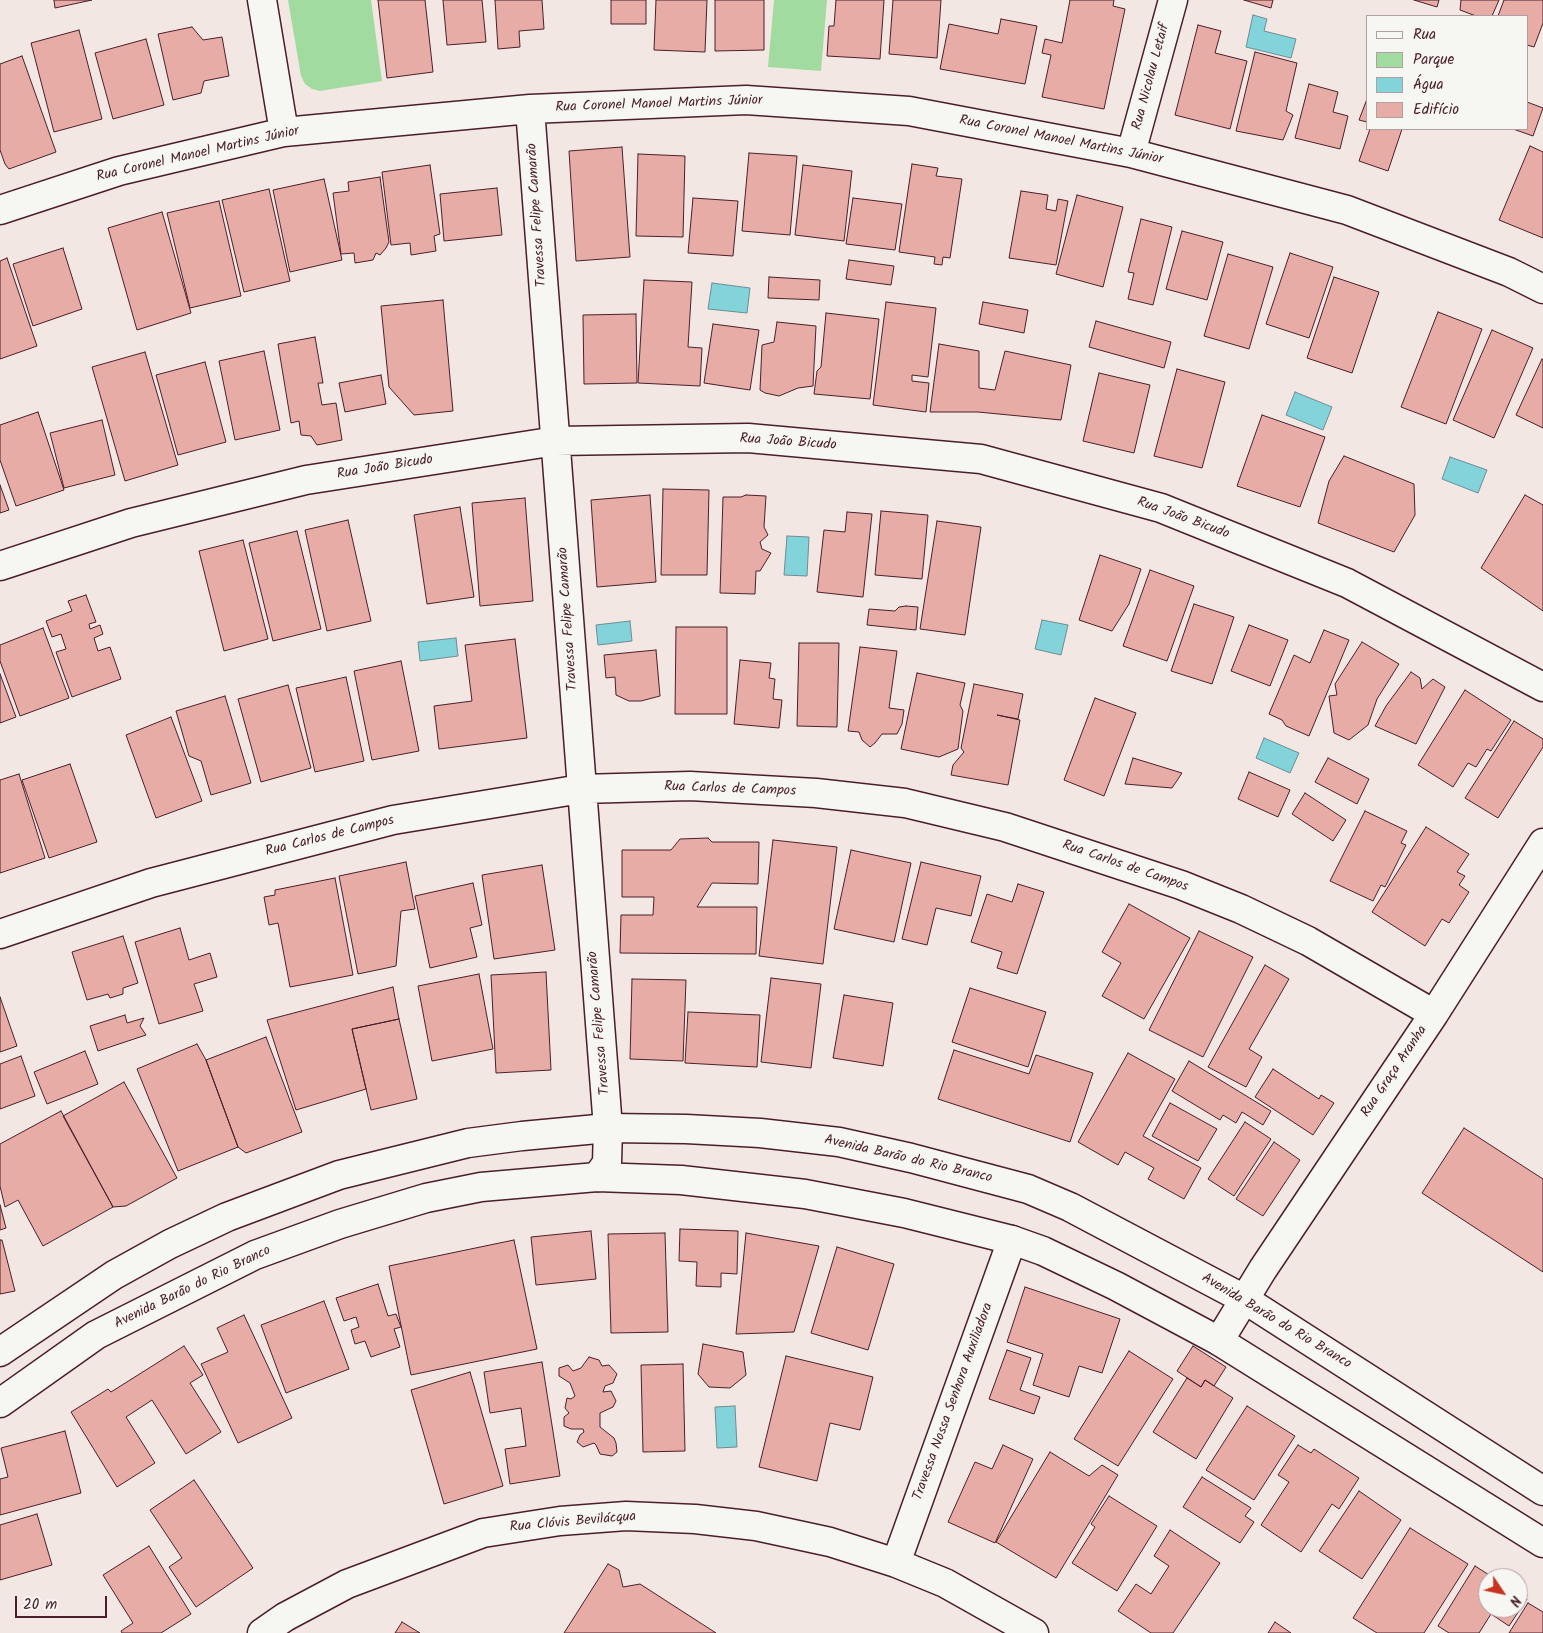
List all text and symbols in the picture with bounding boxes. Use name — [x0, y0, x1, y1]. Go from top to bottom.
legend — [1366, 15, 1528, 130]
street label: Rua Nicolau Letaif — [1130, 22, 1174, 132]
text: Rua — [1413, 23, 1436, 47]
text: Parque — [1413, 48, 1454, 72]
text: Água — [1413, 73, 1444, 97]
street label: Rua Coronel Manoel Martins Júnior — [555, 93, 763, 117]
text: Edifício — [1413, 98, 1459, 122]
street label: Rua Coronel Manoel Martins Júnior — [958, 113, 1164, 169]
street label: Rua Coronel Manoel Martins Júnior — [95, 123, 301, 187]
street label: Travessa Felipe Camarão — [525, 142, 551, 288]
street label: Rua João Bicudo — [739, 431, 837, 455]
street label: Rua João Bicudo — [336, 452, 434, 484]
street label: Rua João Bicudo — [1135, 495, 1231, 543]
street label: Travessa Felipe Camarão — [556, 546, 582, 692]
street label: Rua Carlos de Campos — [664, 779, 796, 801]
street label: Rua Carlos de Campos — [264, 813, 396, 861]
street label: Rua Carlos de Campos — [1060, 838, 1190, 896]
street label: Travessa Felipe Camarão — [585, 950, 615, 1096]
street label: Rua Graça Aranha — [1358, 1023, 1432, 1121]
street label: Avenida Barão do Rio Branco — [822, 1132, 994, 1188]
street label: Avenida Barão do Rio Branco — [112, 1243, 274, 1333]
street label: Avenida Barão do Rio Branco — [1198, 1271, 1354, 1373]
street label: Travessa Nossa Senhora Auxiliadora — [910, 1301, 998, 1503]
street label: Rua Clóvis Bevilácqua — [509, 1509, 637, 1537]
north arrow — [1478, 1568, 1528, 1618]
scale bar — [18, 1586, 110, 1618]
text: N — [1503, 1591, 1526, 1611]
text: 20 m — [23, 1593, 57, 1617]

